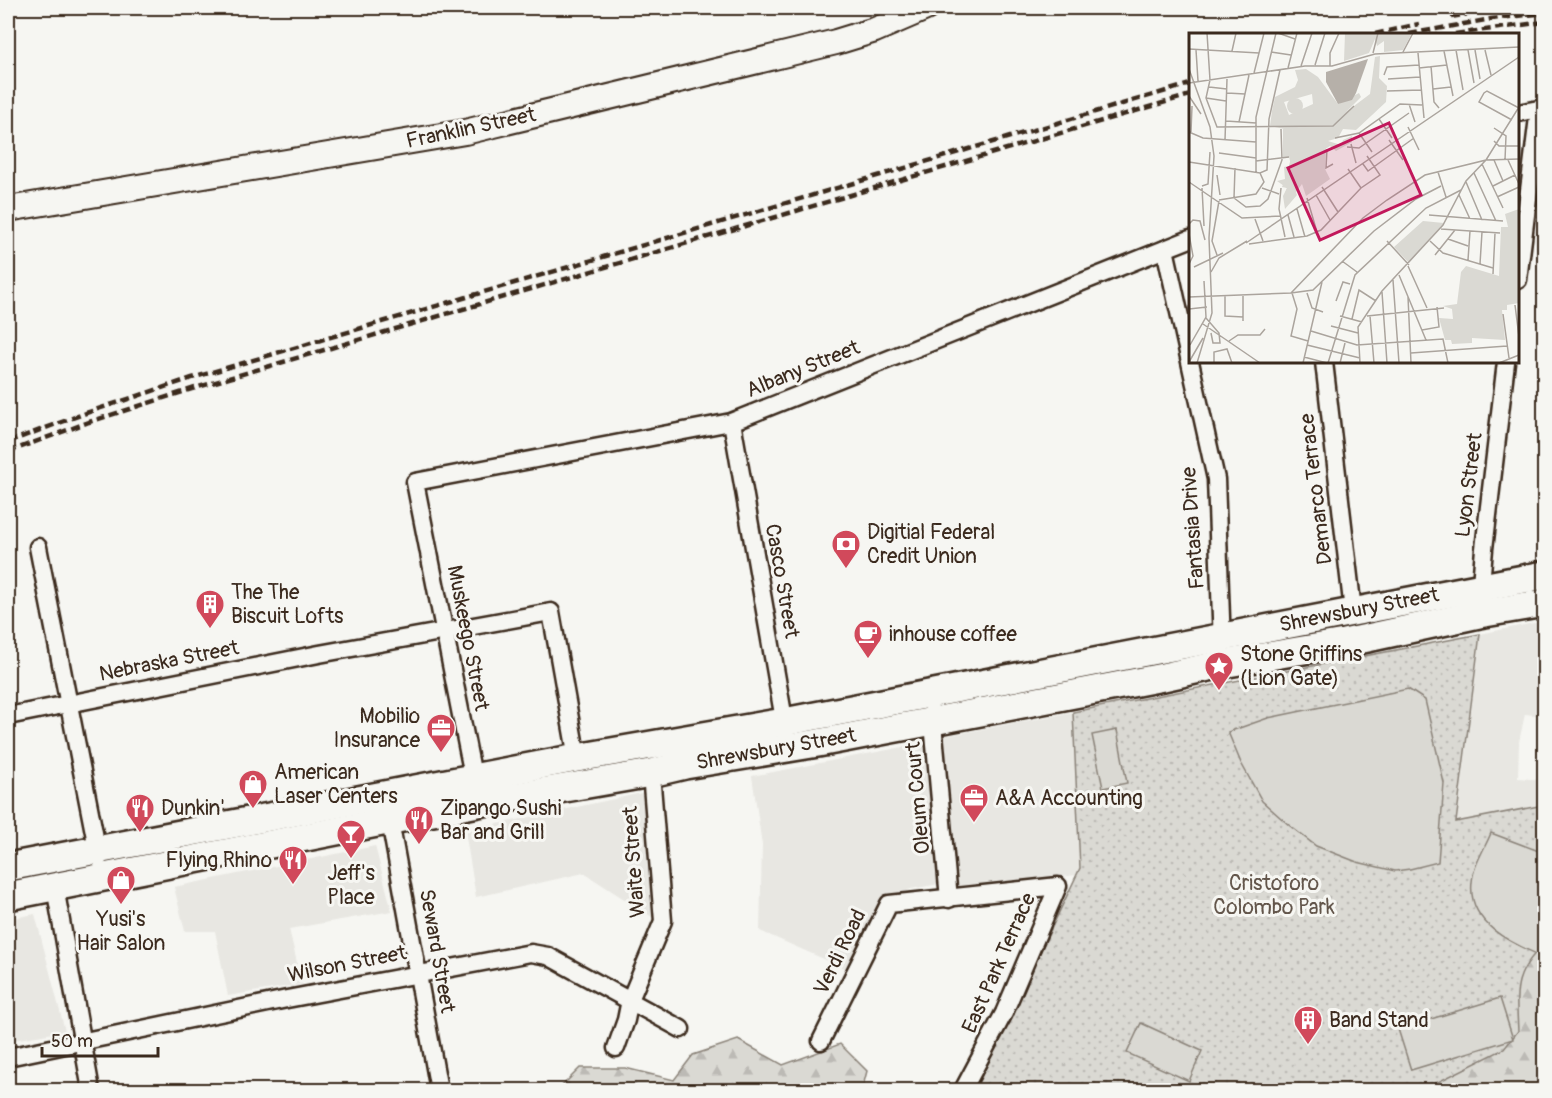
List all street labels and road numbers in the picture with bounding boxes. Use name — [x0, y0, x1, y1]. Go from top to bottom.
street label: Franklin Street — [404, 101, 539, 155]
street label: Albany Street — [742, 334, 864, 404]
street label: Demarco Terrace — [1293, 411, 1339, 566]
street label: Lyon Street — [1449, 431, 1489, 539]
street label: Fantasia Drive — [1175, 465, 1211, 590]
street label: Casco Street — [759, 522, 805, 641]
street label: Muskeego Street — [441, 563, 495, 714]
street label: Shrewsbury Street — [1277, 581, 1442, 639]
street label: Nebraska Street — [97, 634, 242, 688]
street label: Shrewsbury Street — [694, 722, 859, 776]
street label: Oleum Court — [900, 740, 936, 855]
street label: Waite Street — [617, 805, 651, 919]
street label: Seward Street — [413, 887, 461, 1016]
street label: East Park Terrace — [956, 888, 1042, 1037]
street label: Verdi Road — [808, 905, 872, 999]
street label: Wilson Street — [285, 939, 409, 989]

